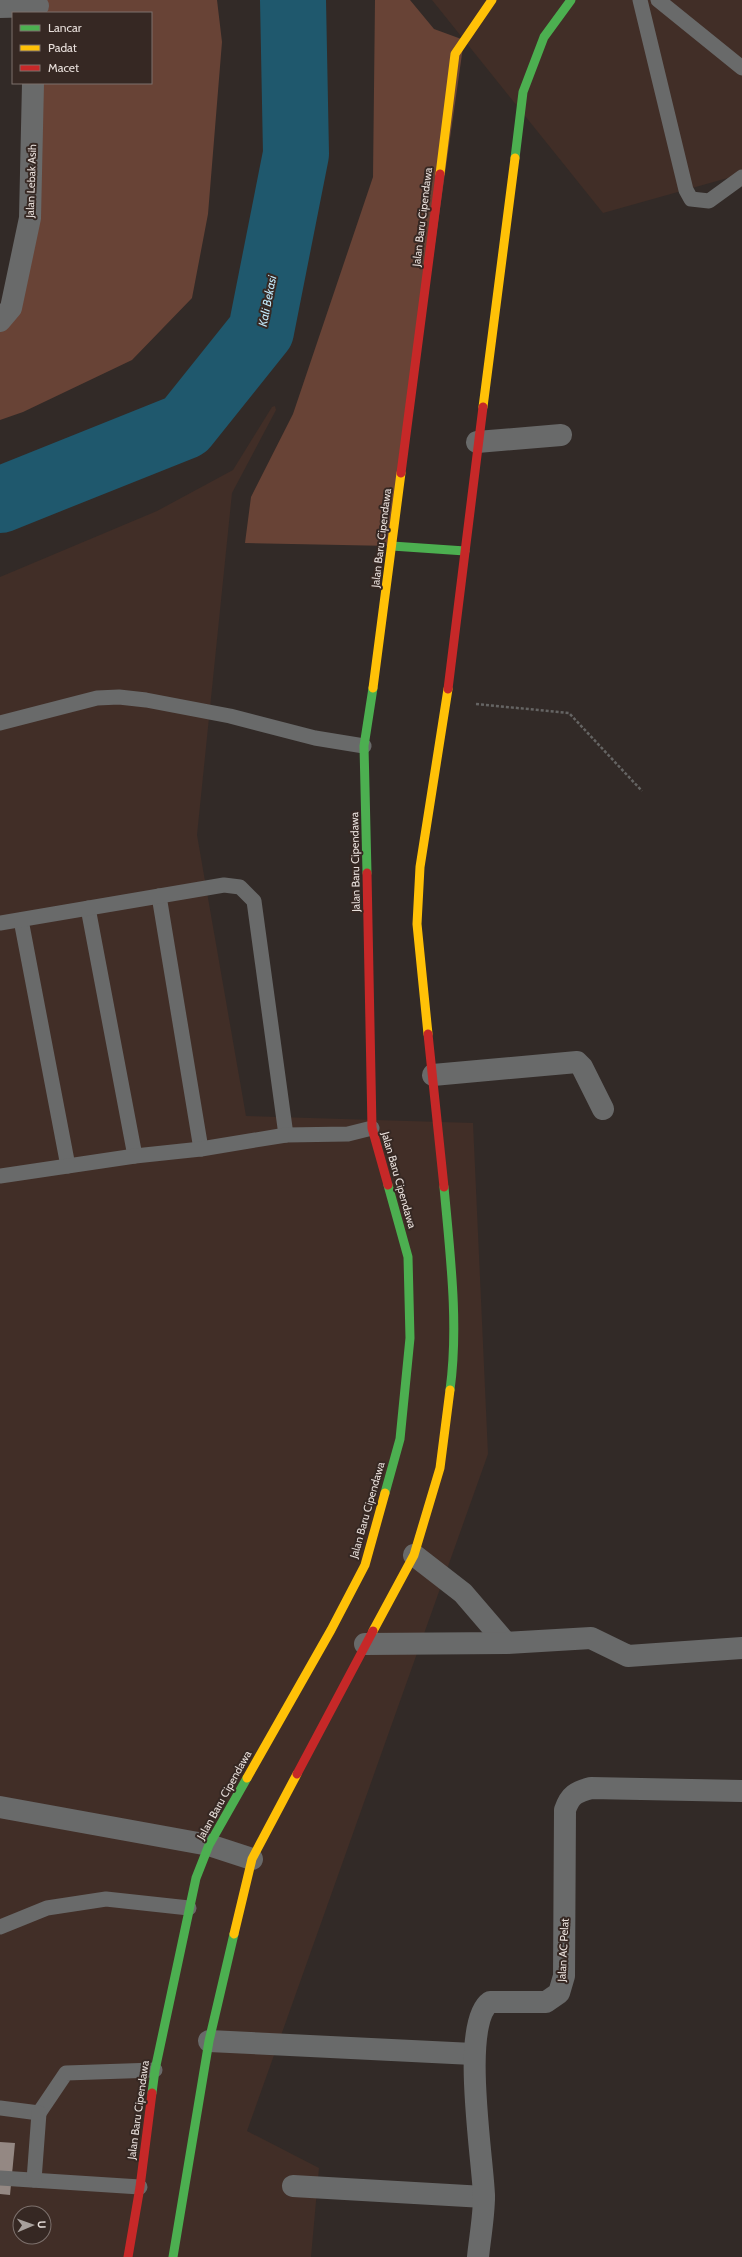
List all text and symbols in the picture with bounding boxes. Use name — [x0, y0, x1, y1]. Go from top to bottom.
legend — [12, 12, 152, 84]
text: Lancar — [48, 20, 82, 35]
text: Padat — [48, 40, 77, 55]
text: Macet — [48, 60, 79, 75]
street label: Jalan Lebak Asih — [23, 144, 39, 219]
street label: Jalan Baru Cipendawa — [409, 166, 435, 268]
water label: Kali Bekasi — [255, 274, 279, 328]
street label: Jalan Baru Cipendawa — [368, 487, 394, 589]
street label: Jalan Baru Cipendawa — [347, 811, 363, 913]
street label: Jalan Baru Cipendawa — [378, 1129, 420, 1231]
street label: Jalan Baru Cipendawa — [346, 1459, 388, 1561]
street label: Jalan Baru Cipendawa — [193, 1747, 255, 1843]
street label: Jalan AC Pelat — [554, 1918, 572, 1983]
street label: Jalan Baru Cipendawa — [124, 2059, 152, 2161]
north arrow — [12, 2205, 52, 2245]
text: U — [35, 2220, 49, 2229]

